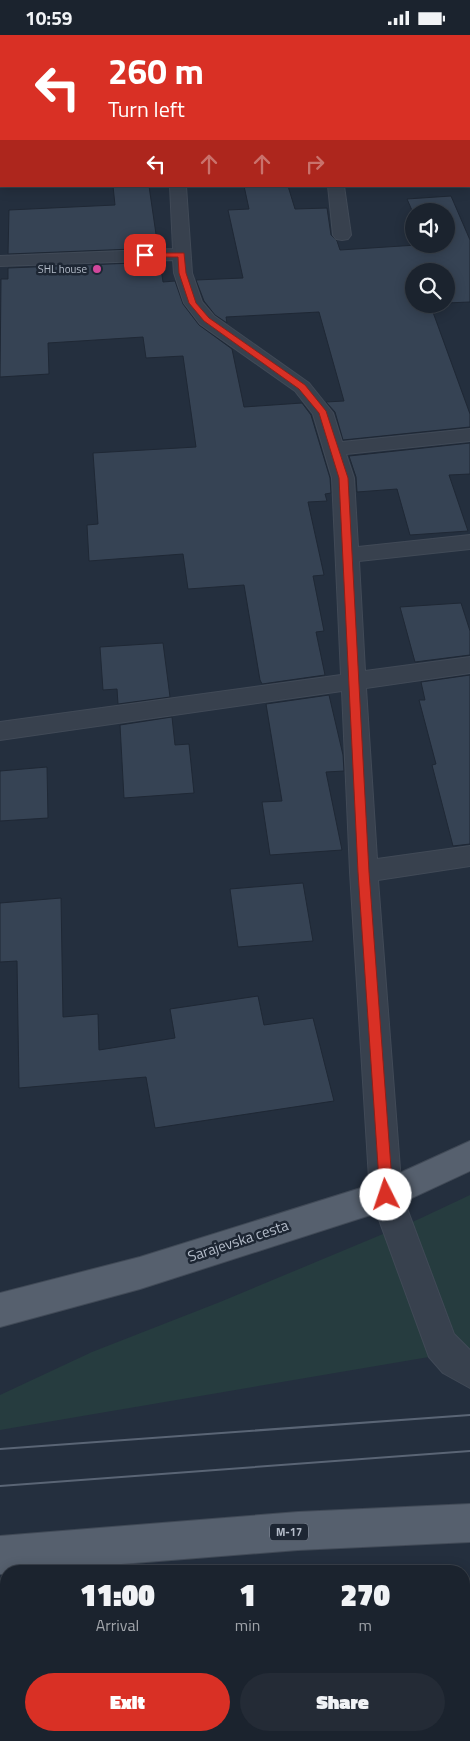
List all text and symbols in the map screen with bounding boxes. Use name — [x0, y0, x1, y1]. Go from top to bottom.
text: 10:59 — [25, 3, 72, 32]
text: 260 m — [108, 44, 204, 98]
icon: left — [25, 55, 90, 120]
text: Turn left — [108, 92, 185, 126]
icon: left — [142, 150, 170, 178]
icon: ahead — [195, 150, 223, 178]
icon: ahead — [248, 150, 276, 178]
icon: right — [301, 150, 329, 178]
map controls — [405, 203, 455, 313]
button: sound — [405, 203, 455, 253]
pin — [124, 234, 166, 276]
icon: arrive — [131, 241, 159, 269]
place label: SHL house — [38, 261, 87, 277]
marker: SHL house — [91, 263, 103, 275]
button: search — [405, 263, 455, 313]
position arrow — [359, 1168, 411, 1220]
street label: Sarajevska cesta — [184, 1213, 292, 1268]
road number: M-17 — [270, 1523, 308, 1540]
text: 11:00 — [80, 1572, 155, 1618]
text: 1 — [239, 1572, 256, 1618]
text: 270 — [340, 1572, 390, 1618]
text: Arrival — [96, 1613, 139, 1637]
text: min — [235, 1613, 260, 1637]
text: m — [358, 1613, 372, 1637]
button: Exit — [25, 1673, 230, 1731]
button: Share — [240, 1673, 445, 1731]

